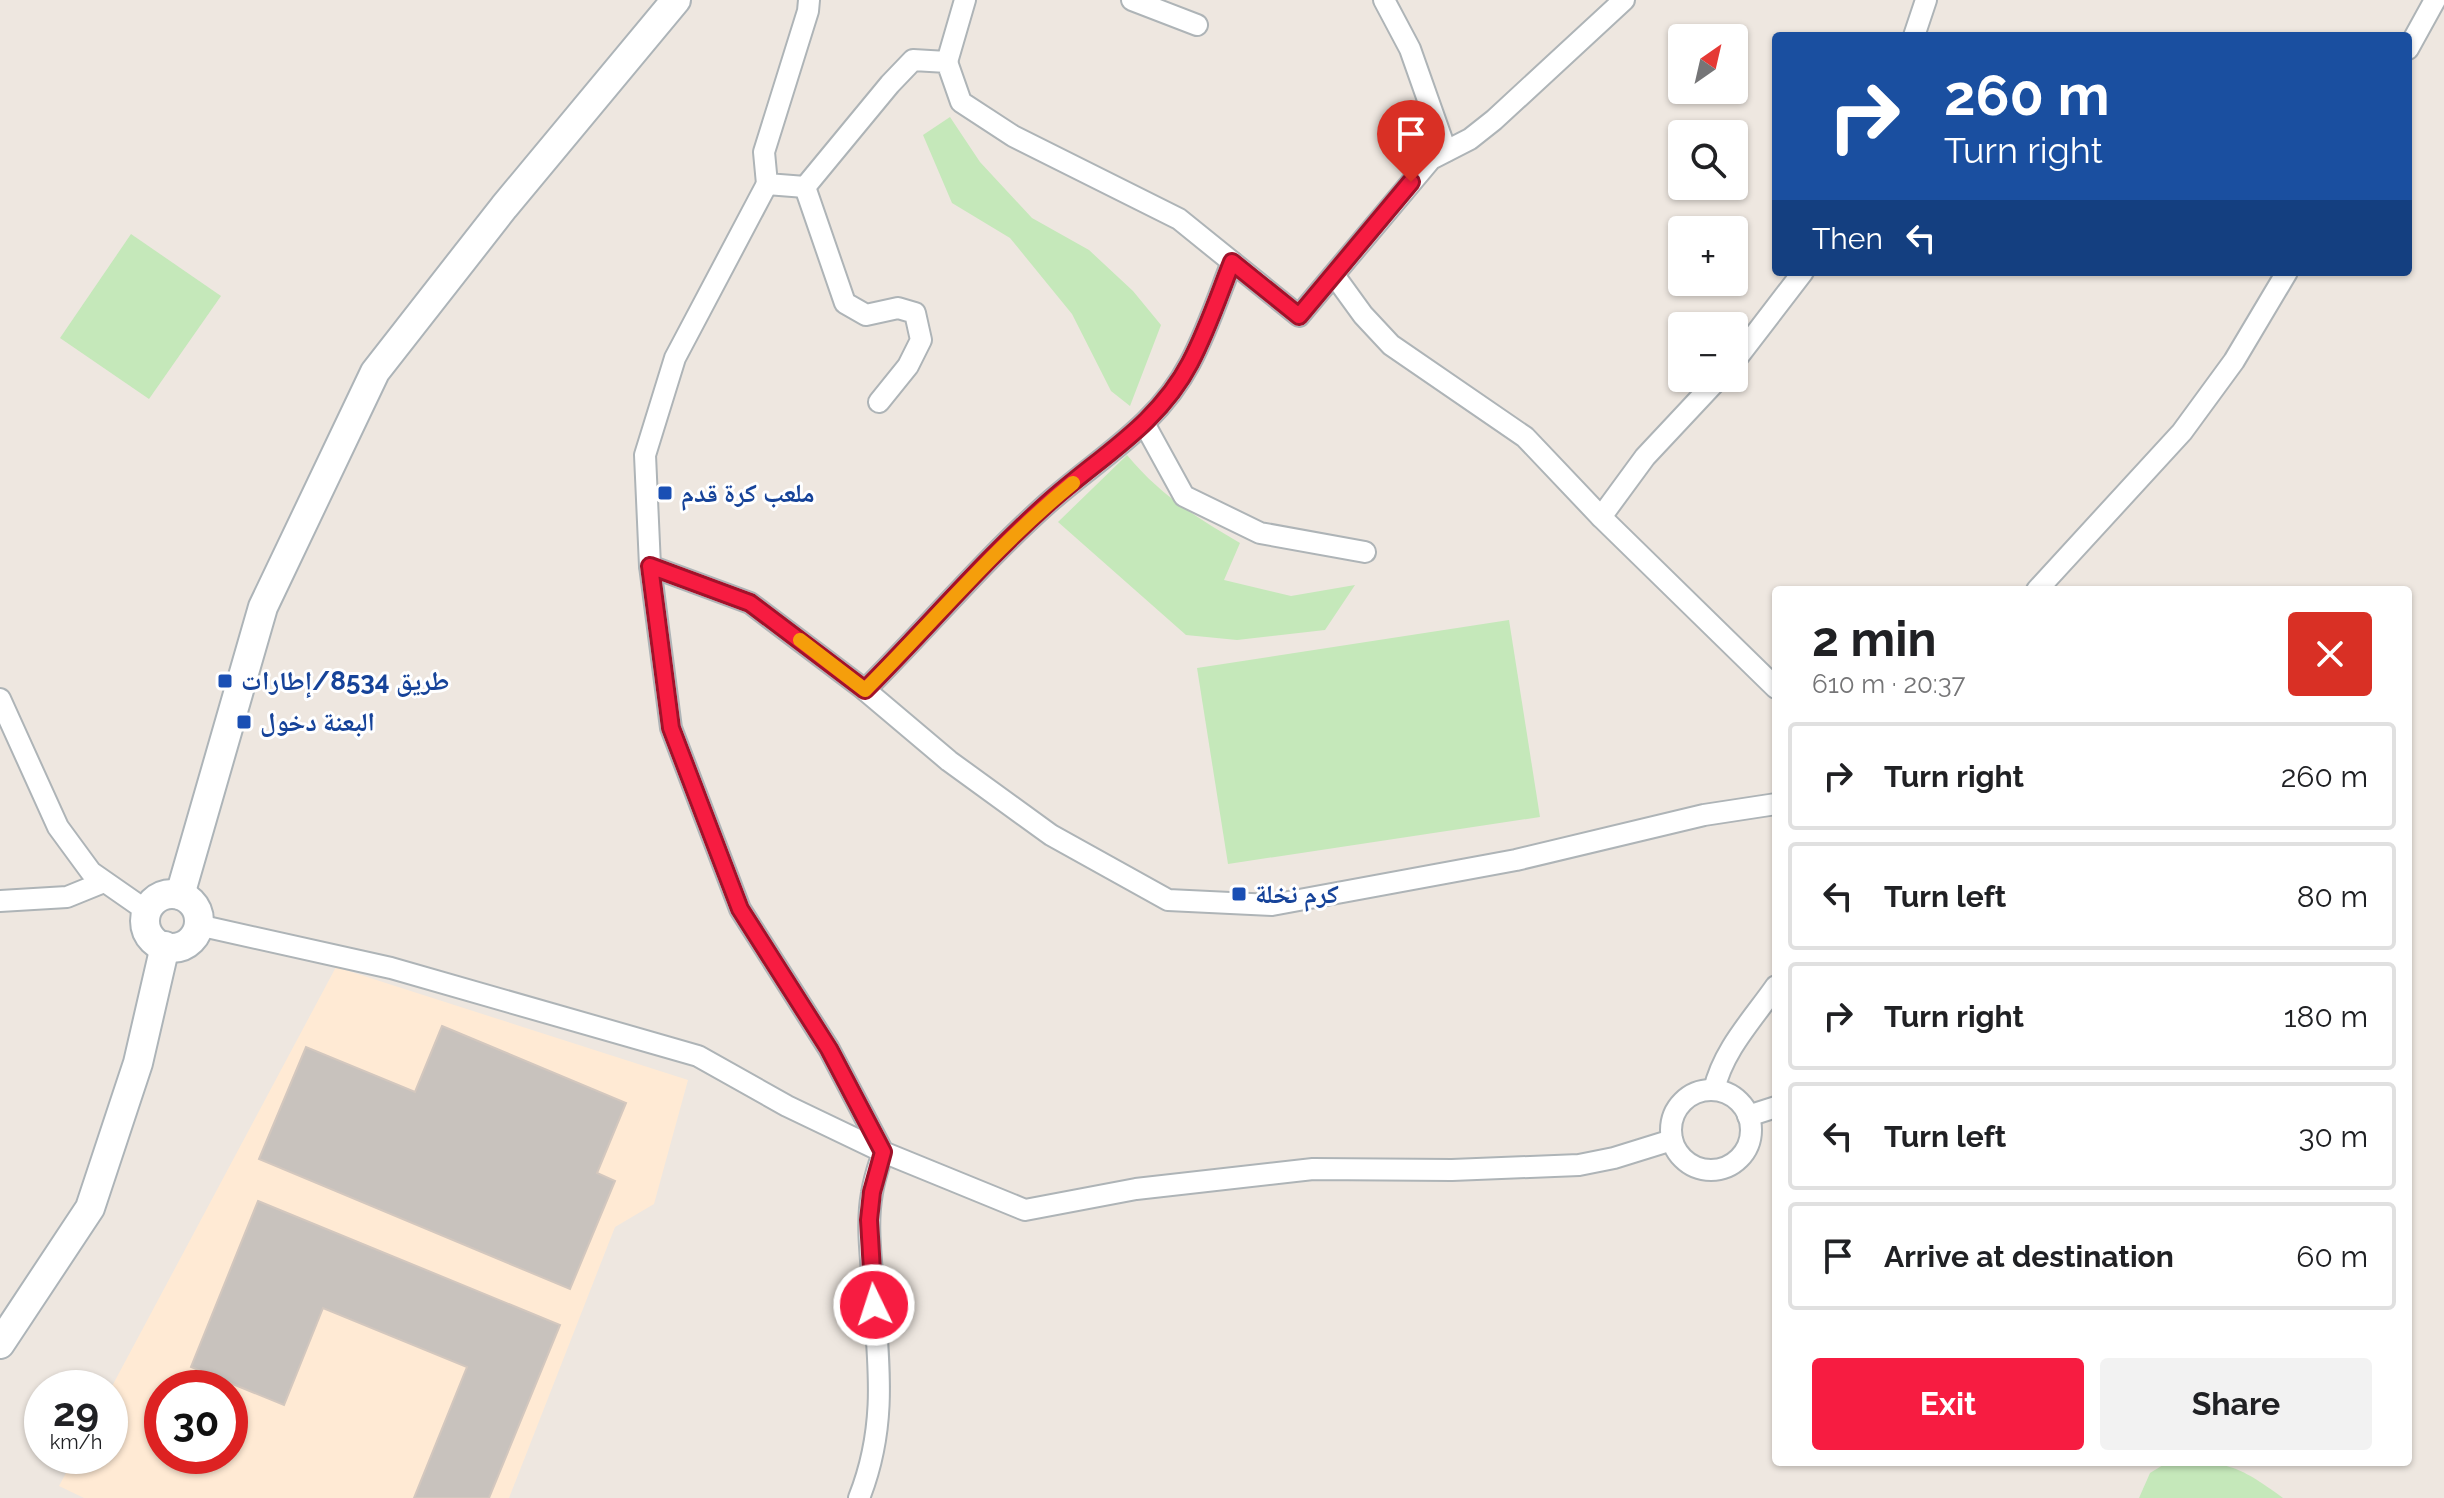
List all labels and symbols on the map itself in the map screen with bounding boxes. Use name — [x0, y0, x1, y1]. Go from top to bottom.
north arrow — [1668, 24, 1748, 104]
pin — [1377, 100, 1445, 182]
place label: ملعب كرة قدم — [681, 478, 815, 511]
marker: ملعب كرة قدم — [656, 484, 674, 502]
place label: طريق 8534/إطارات — [241, 666, 450, 699]
marker: طريق 8534/إطارات — [216, 672, 234, 690]
place label: البعنة دخول — [260, 707, 375, 738]
marker: البعنة دخول — [235, 713, 253, 731]
place label: كرم نخلة — [1255, 879, 1339, 912]
marker: كرم نخلة — [1230, 885, 1248, 903]
position arrow — [832, 1263, 916, 1347]
speed limit sign: 30 — [144, 1370, 248, 1474]

